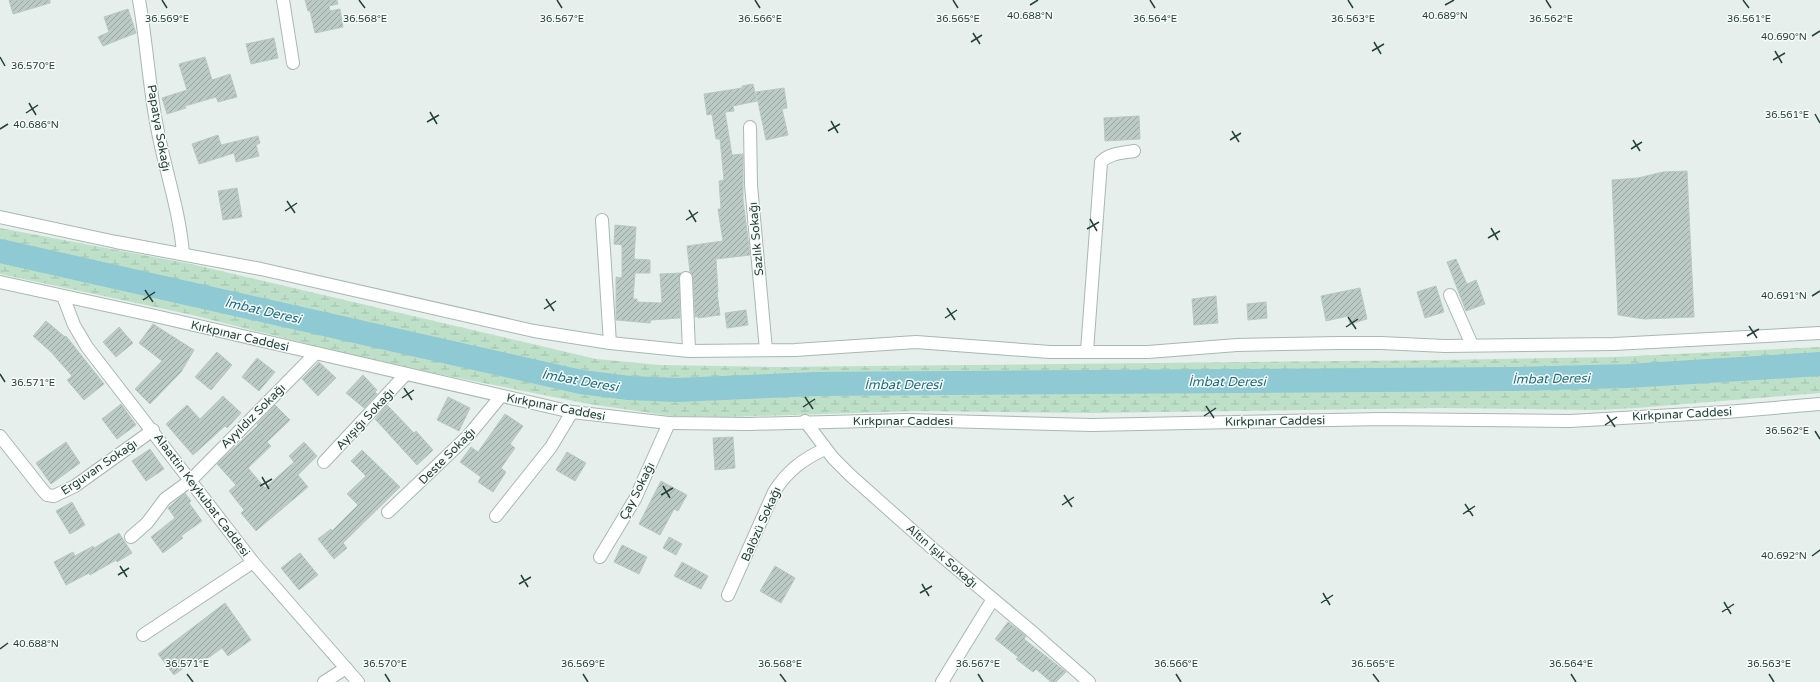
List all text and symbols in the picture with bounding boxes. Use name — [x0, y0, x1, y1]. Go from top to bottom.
text: 40.688°N — [1007, 10, 1053, 22]
text: 40.689°N — [1422, 10, 1468, 22]
text: 36.569°E — [145, 13, 189, 25]
text: 36.568°E — [343, 13, 387, 25]
text: 36.567°E — [540, 13, 584, 25]
text: 36.566°E — [738, 13, 782, 25]
text: 36.565°E — [936, 13, 980, 25]
text: 36.564°E — [1133, 13, 1177, 25]
text: 36.563°E — [1331, 13, 1375, 25]
text: 36.562°E — [1529, 13, 1573, 25]
text: 36.561°E — [1727, 13, 1771, 25]
text: 40.690°N — [1761, 31, 1807, 43]
text: 36.570°E — [11, 60, 55, 72]
street label: Papatya Sokağı — [144, 84, 174, 172]
text: 36.561°E — [1765, 109, 1809, 121]
text: 40.686°N — [13, 119, 59, 131]
street label: Sazlık Sokağı — [746, 201, 766, 277]
text: 40.691°N — [1761, 290, 1807, 302]
water label: İmbat Deresi — [223, 294, 304, 328]
street label: Kırkpınar Caddesi — [190, 318, 290, 354]
water label: İmbat Deresi — [540, 366, 621, 396]
water label: İmbat Deresi — [1512, 370, 1592, 388]
water label: İmbat Deresi — [1188, 374, 1268, 390]
text: 36.571°E — [11, 377, 55, 389]
water label: İmbat Deresi — [864, 377, 944, 393]
street label: Ayyıldız Sokağı — [218, 381, 288, 451]
street label: Ayışığı Sokağı — [333, 385, 397, 453]
street label: Kırkpınar Caddesi — [505, 391, 607, 423]
street label: Kırkpınar Caddesi — [1632, 404, 1732, 424]
street label: Kırkpınar Caddesi — [1225, 413, 1325, 429]
street label: Kırkpınar Caddesi — [853, 414, 953, 428]
street label: Deste Sokağı — [416, 425, 478, 487]
text: 36.562°E — [1765, 425, 1809, 437]
street label: Alaattin Keykubat Caddesi — [151, 431, 253, 559]
street label: Erguvan Sokağı — [58, 436, 140, 498]
street label: Çay Sokağı — [616, 460, 658, 522]
street label: Balözü Sokağı — [738, 485, 784, 563]
street label: Altın Işık Sokağı — [903, 521, 981, 591]
text: 40.692°N — [1761, 550, 1807, 562]
text: 40.688°N — [13, 638, 59, 650]
text: 36.571°E — [165, 658, 209, 670]
text: 36.570°E — [363, 658, 407, 670]
text: 36.569°E — [561, 658, 605, 670]
text: 36.568°E — [758, 658, 802, 670]
text: 36.567°E — [956, 658, 1000, 670]
text: 36.566°E — [1154, 658, 1198, 670]
text: 36.565°E — [1351, 658, 1395, 670]
text: 36.564°E — [1549, 658, 1593, 670]
text: 36.563°E — [1747, 658, 1791, 670]

